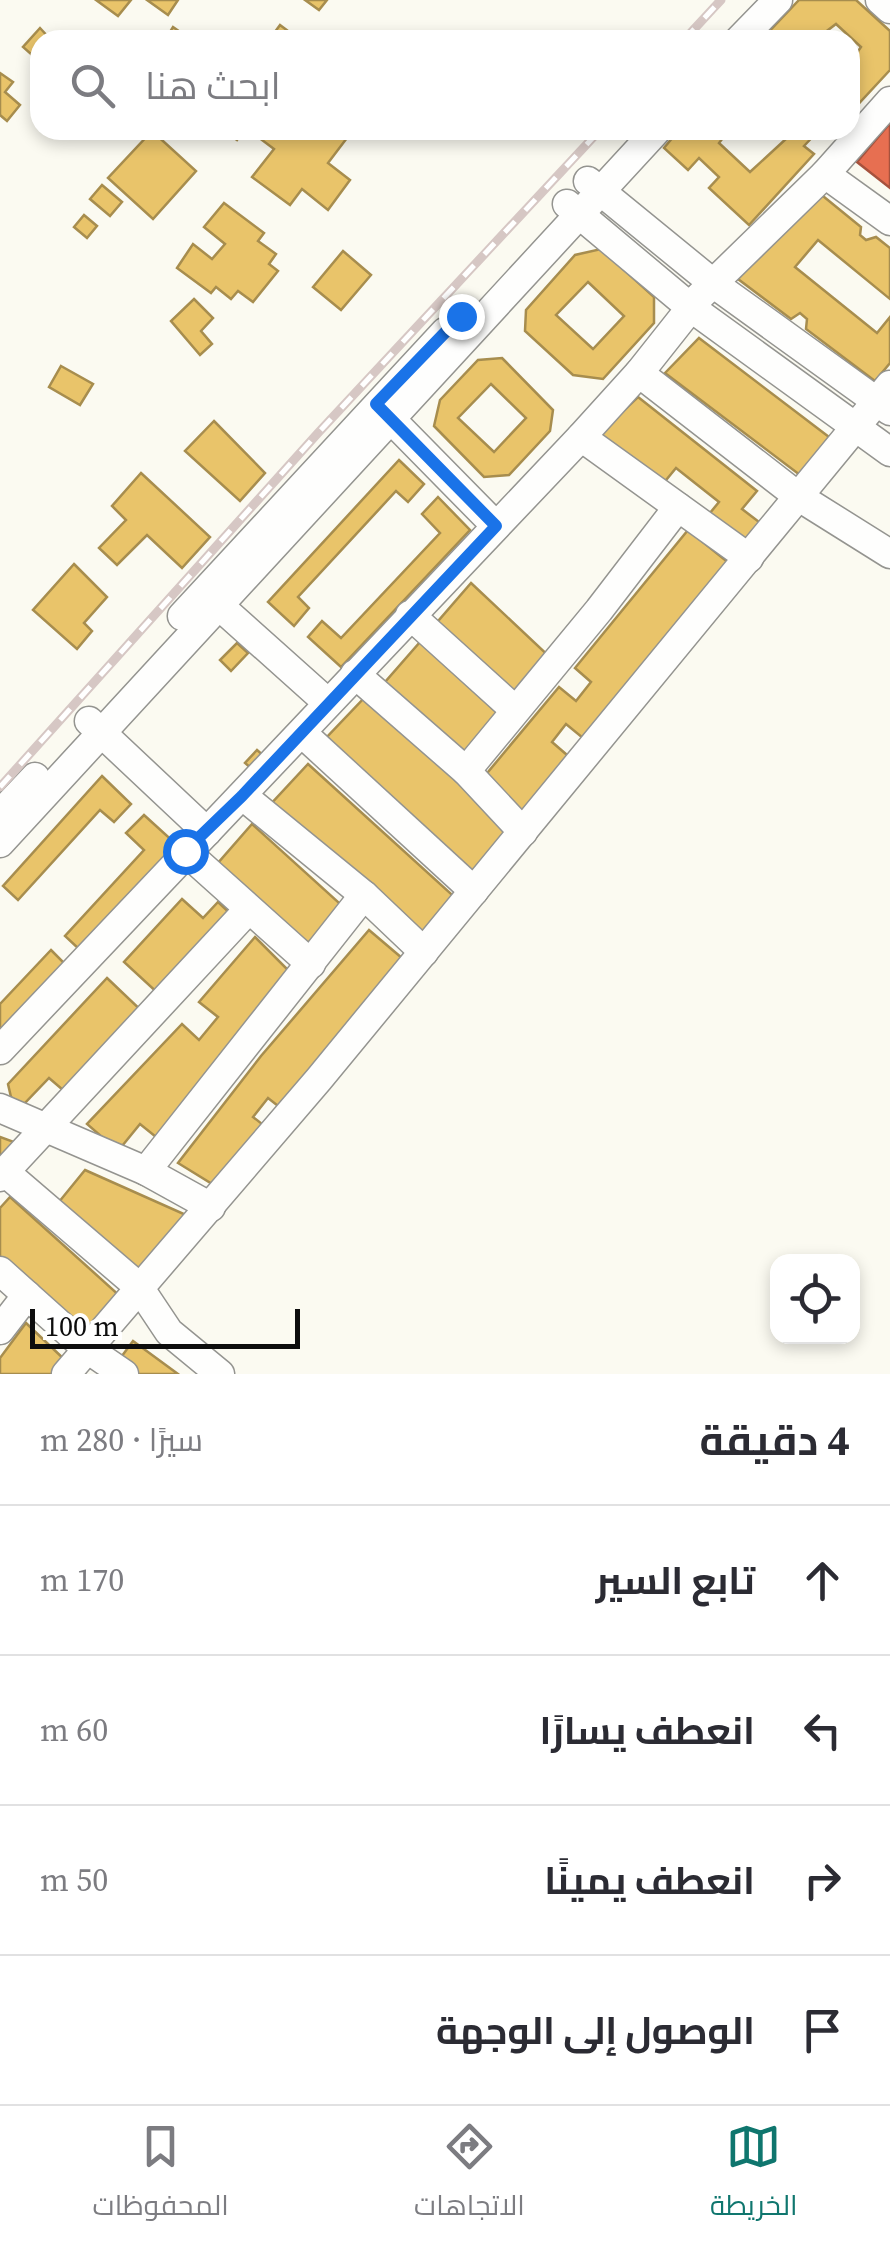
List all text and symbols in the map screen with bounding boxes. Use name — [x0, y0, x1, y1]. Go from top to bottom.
search box — [30, 30, 860, 140]
icon: search — [65, 58, 120, 113]
text: ابحث هنا — [145, 60, 281, 112]
route end — [439, 294, 485, 340]
route start — [163, 829, 209, 875]
map controls — [770, 1254, 860, 1344]
button: locate — [770, 1254, 860, 1344]
scale bar — [30, 1304, 300, 1348]
text: 100 m — [45, 1307, 119, 1345]
text: 4 دقيقة — [700, 1411, 850, 1469]
text: سيرًا · 280 m — [40, 1418, 203, 1462]
icon: ahead — [795, 1553, 850, 1608]
text: تابع السير — [596, 1555, 755, 1607]
text: 170 m — [40, 1558, 124, 1602]
icon: left — [795, 1703, 850, 1758]
text: انعطف يسارًا — [540, 1705, 755, 1757]
text: 60 m — [40, 1708, 108, 1752]
icon: right — [795, 1853, 850, 1908]
text: انعطف يمينًا — [544, 1855, 755, 1907]
text: 50 m — [40, 1858, 108, 1902]
icon: arrive — [795, 2003, 850, 2058]
text: الوصول إلى الوجهة — [436, 2005, 755, 2057]
tab: المحفوظات — [93, 2119, 229, 2231]
tab: الاتجاهات — [414, 2119, 525, 2231]
tab: الخريطة — [710, 2119, 797, 2231]

